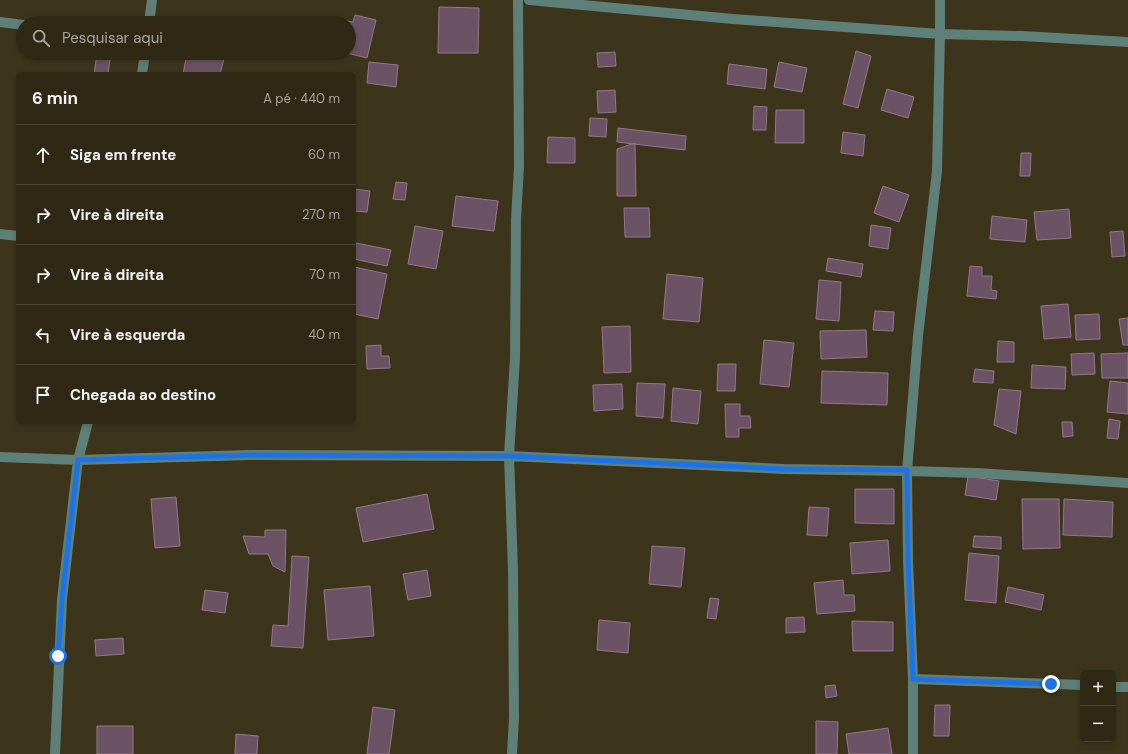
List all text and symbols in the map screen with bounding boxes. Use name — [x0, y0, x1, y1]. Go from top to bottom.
search box — [16, 16, 356, 60]
icon: search — [30, 27, 52, 49]
text: Pesquisar aqui — [62, 28, 163, 48]
text: 6 min — [32, 87, 78, 109]
text: A pé · 440 m — [263, 90, 340, 107]
icon: ahead — [32, 144, 54, 166]
text: Siga em frente — [70, 145, 176, 165]
text: 60 m — [308, 146, 340, 163]
icon: right — [32, 204, 54, 226]
text: Vire à direita — [70, 205, 164, 225]
text: 270 m — [302, 206, 340, 223]
icon: right — [32, 264, 54, 286]
text: Vire à direita — [70, 265, 164, 285]
text: 70 m — [309, 266, 340, 283]
icon: left — [32, 324, 54, 346]
text: Vire à esquerda — [70, 325, 185, 345]
text: 40 m — [308, 326, 340, 343]
icon: arrive — [32, 384, 54, 406]
text: Chegada ao destino — [70, 385, 216, 405]
route start — [49, 647, 67, 665]
map controls — [1080, 670, 1116, 742]
button: + — [1080, 670, 1116, 706]
route end — [1042, 675, 1060, 693]
button: − — [1080, 706, 1116, 742]

